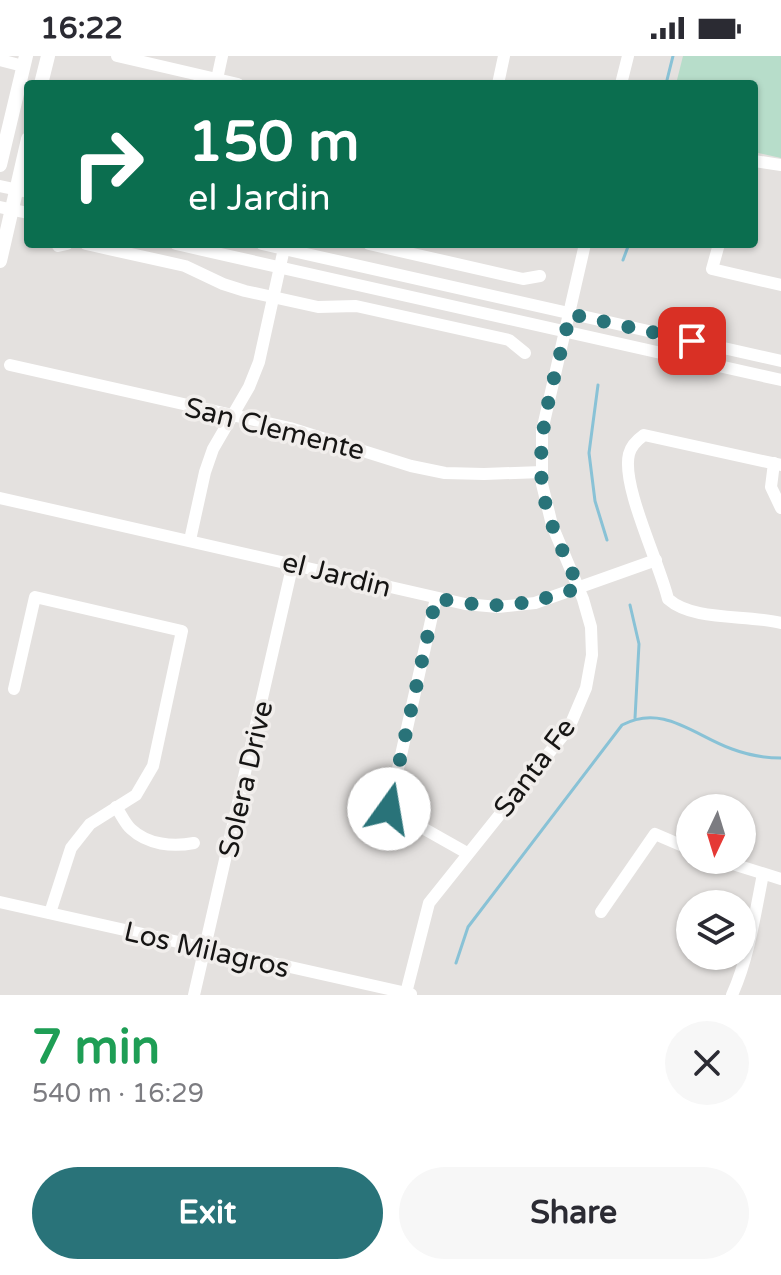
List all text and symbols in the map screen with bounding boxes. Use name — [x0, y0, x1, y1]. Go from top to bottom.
text: 16:22 — [40, 10, 123, 47]
text: 150 m — [188, 109, 359, 176]
icon: right — [56, 112, 160, 216]
text: el Jardin — [188, 177, 331, 220]
pin — [658, 307, 726, 375]
icon: arrive — [670, 319, 714, 363]
street label: San Clemente — [181, 390, 368, 468]
street label: el Jardin — [279, 545, 395, 605]
street label: Solera Drive — [211, 698, 281, 861]
street label: Santa Fe — [487, 711, 583, 824]
position arrow — [347, 767, 431, 851]
north arrow — [676, 794, 756, 874]
map controls — [676, 794, 756, 970]
button: layers — [676, 890, 756, 970]
street label: Los Milagros — [121, 914, 293, 986]
text: 7 min — [32, 1019, 160, 1077]
button: close — [665, 1021, 749, 1105]
text: 540 m · 16:29 — [32, 1078, 204, 1109]
button: Exit — [32, 1167, 383, 1259]
button: Share — [399, 1167, 749, 1259]

